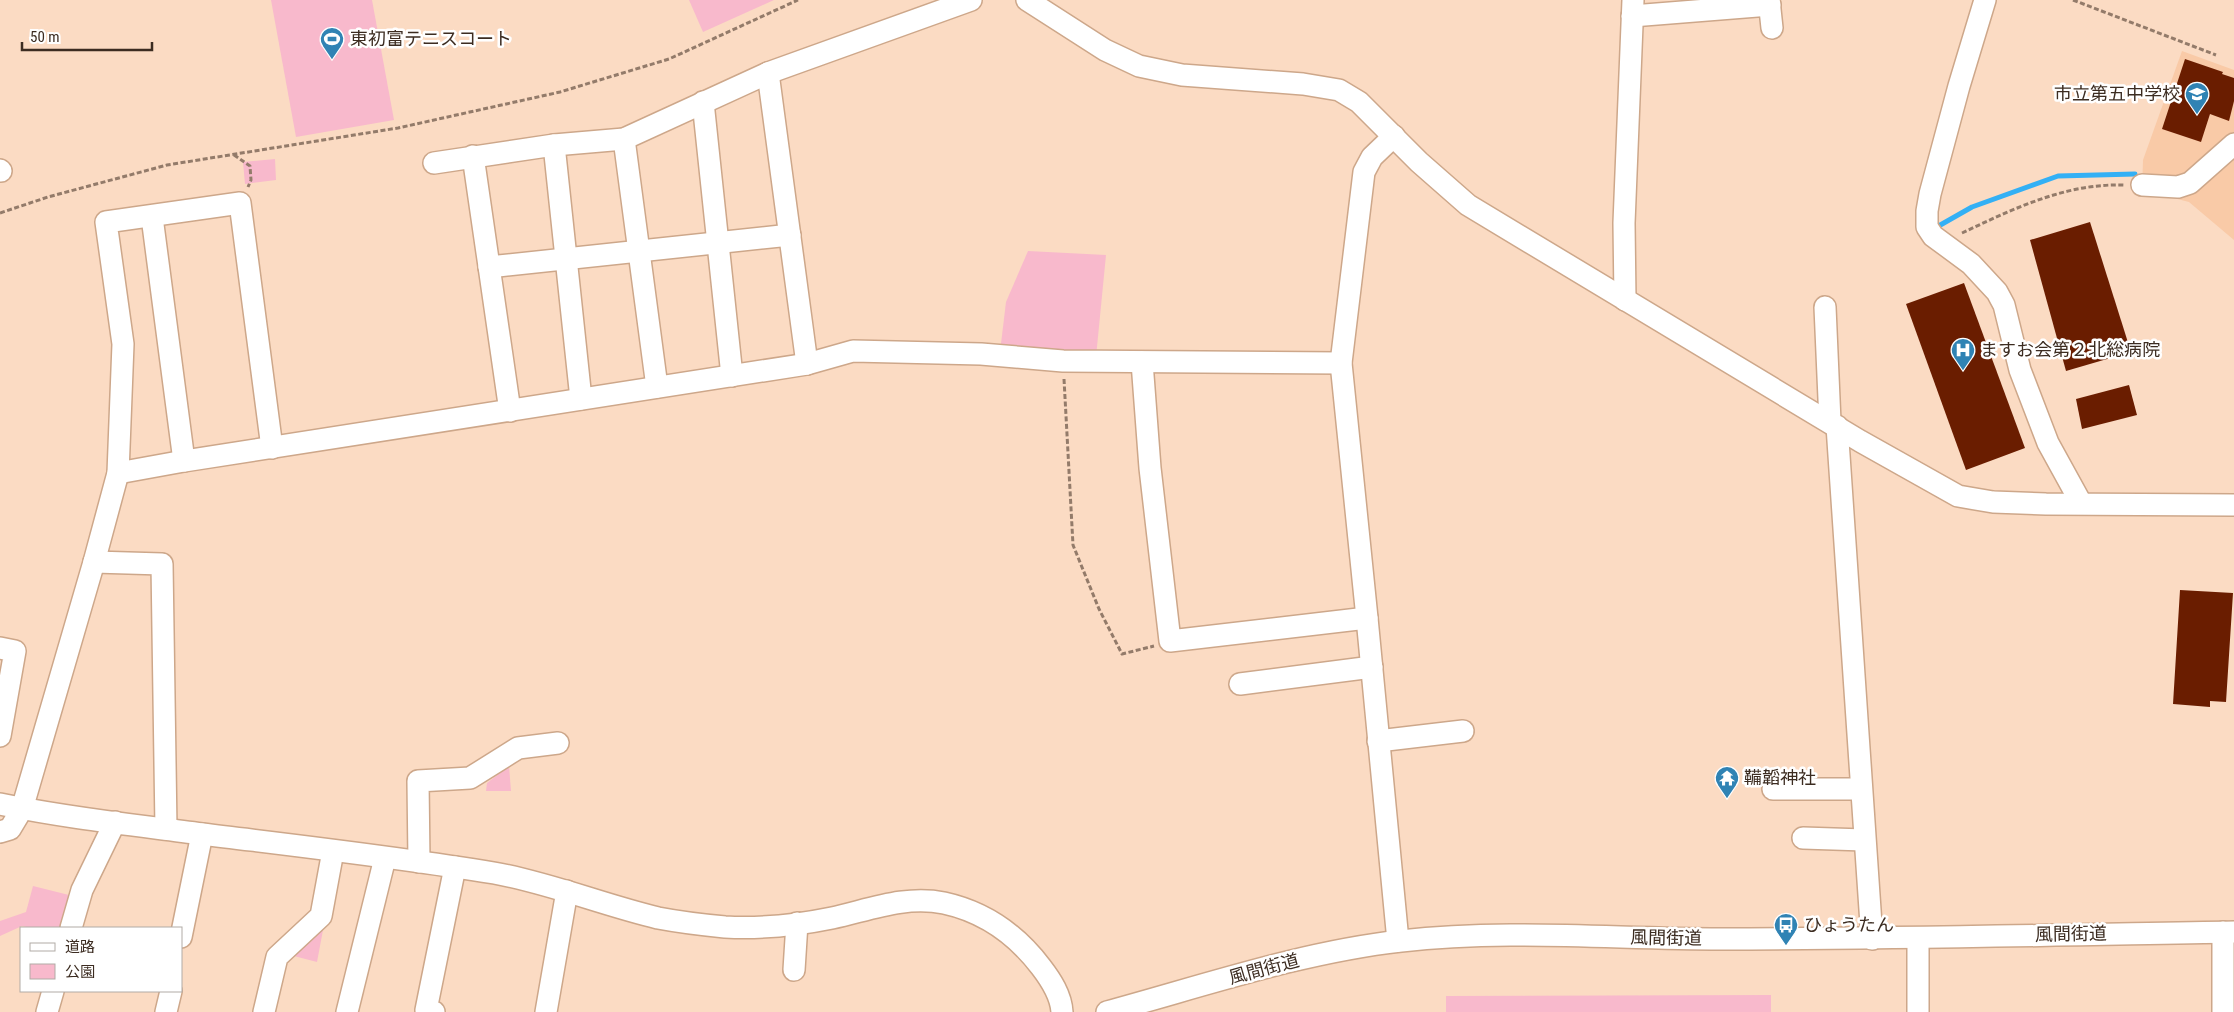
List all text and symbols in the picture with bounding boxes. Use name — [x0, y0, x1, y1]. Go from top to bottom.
scale bar — [22, 20, 152, 52]
sports icon: 東初富テニスコート — [319, 26, 345, 60]
text: 50 m — [30, 28, 60, 46]
place label: 東初富テニスコート — [350, 28, 512, 49]
school or university icon: 市立第五中学校 — [2184, 81, 2210, 115]
place label: 市立第五中学校 — [2054, 83, 2180, 104]
hospital icon: ますお会第２北総病院 — [1950, 337, 1976, 371]
place label: ますお会第２北総病院 — [1980, 339, 2160, 360]
temple icon: 鞴韜神社 — [1714, 765, 1740, 799]
place label: 鞴韜神社 — [1744, 767, 1816, 788]
bus stop icon: ひょうたん — [1773, 912, 1799, 946]
place label: ひょうたん — [1804, 914, 1894, 935]
street label: 風間街道 — [2035, 922, 2107, 945]
street label: 風間街道 — [1630, 926, 1702, 949]
legend — [20, 927, 182, 992]
text: 道路 — [65, 938, 95, 956]
street label: 風間街道 — [1226, 949, 1301, 988]
text: 公園 — [65, 963, 95, 981]

